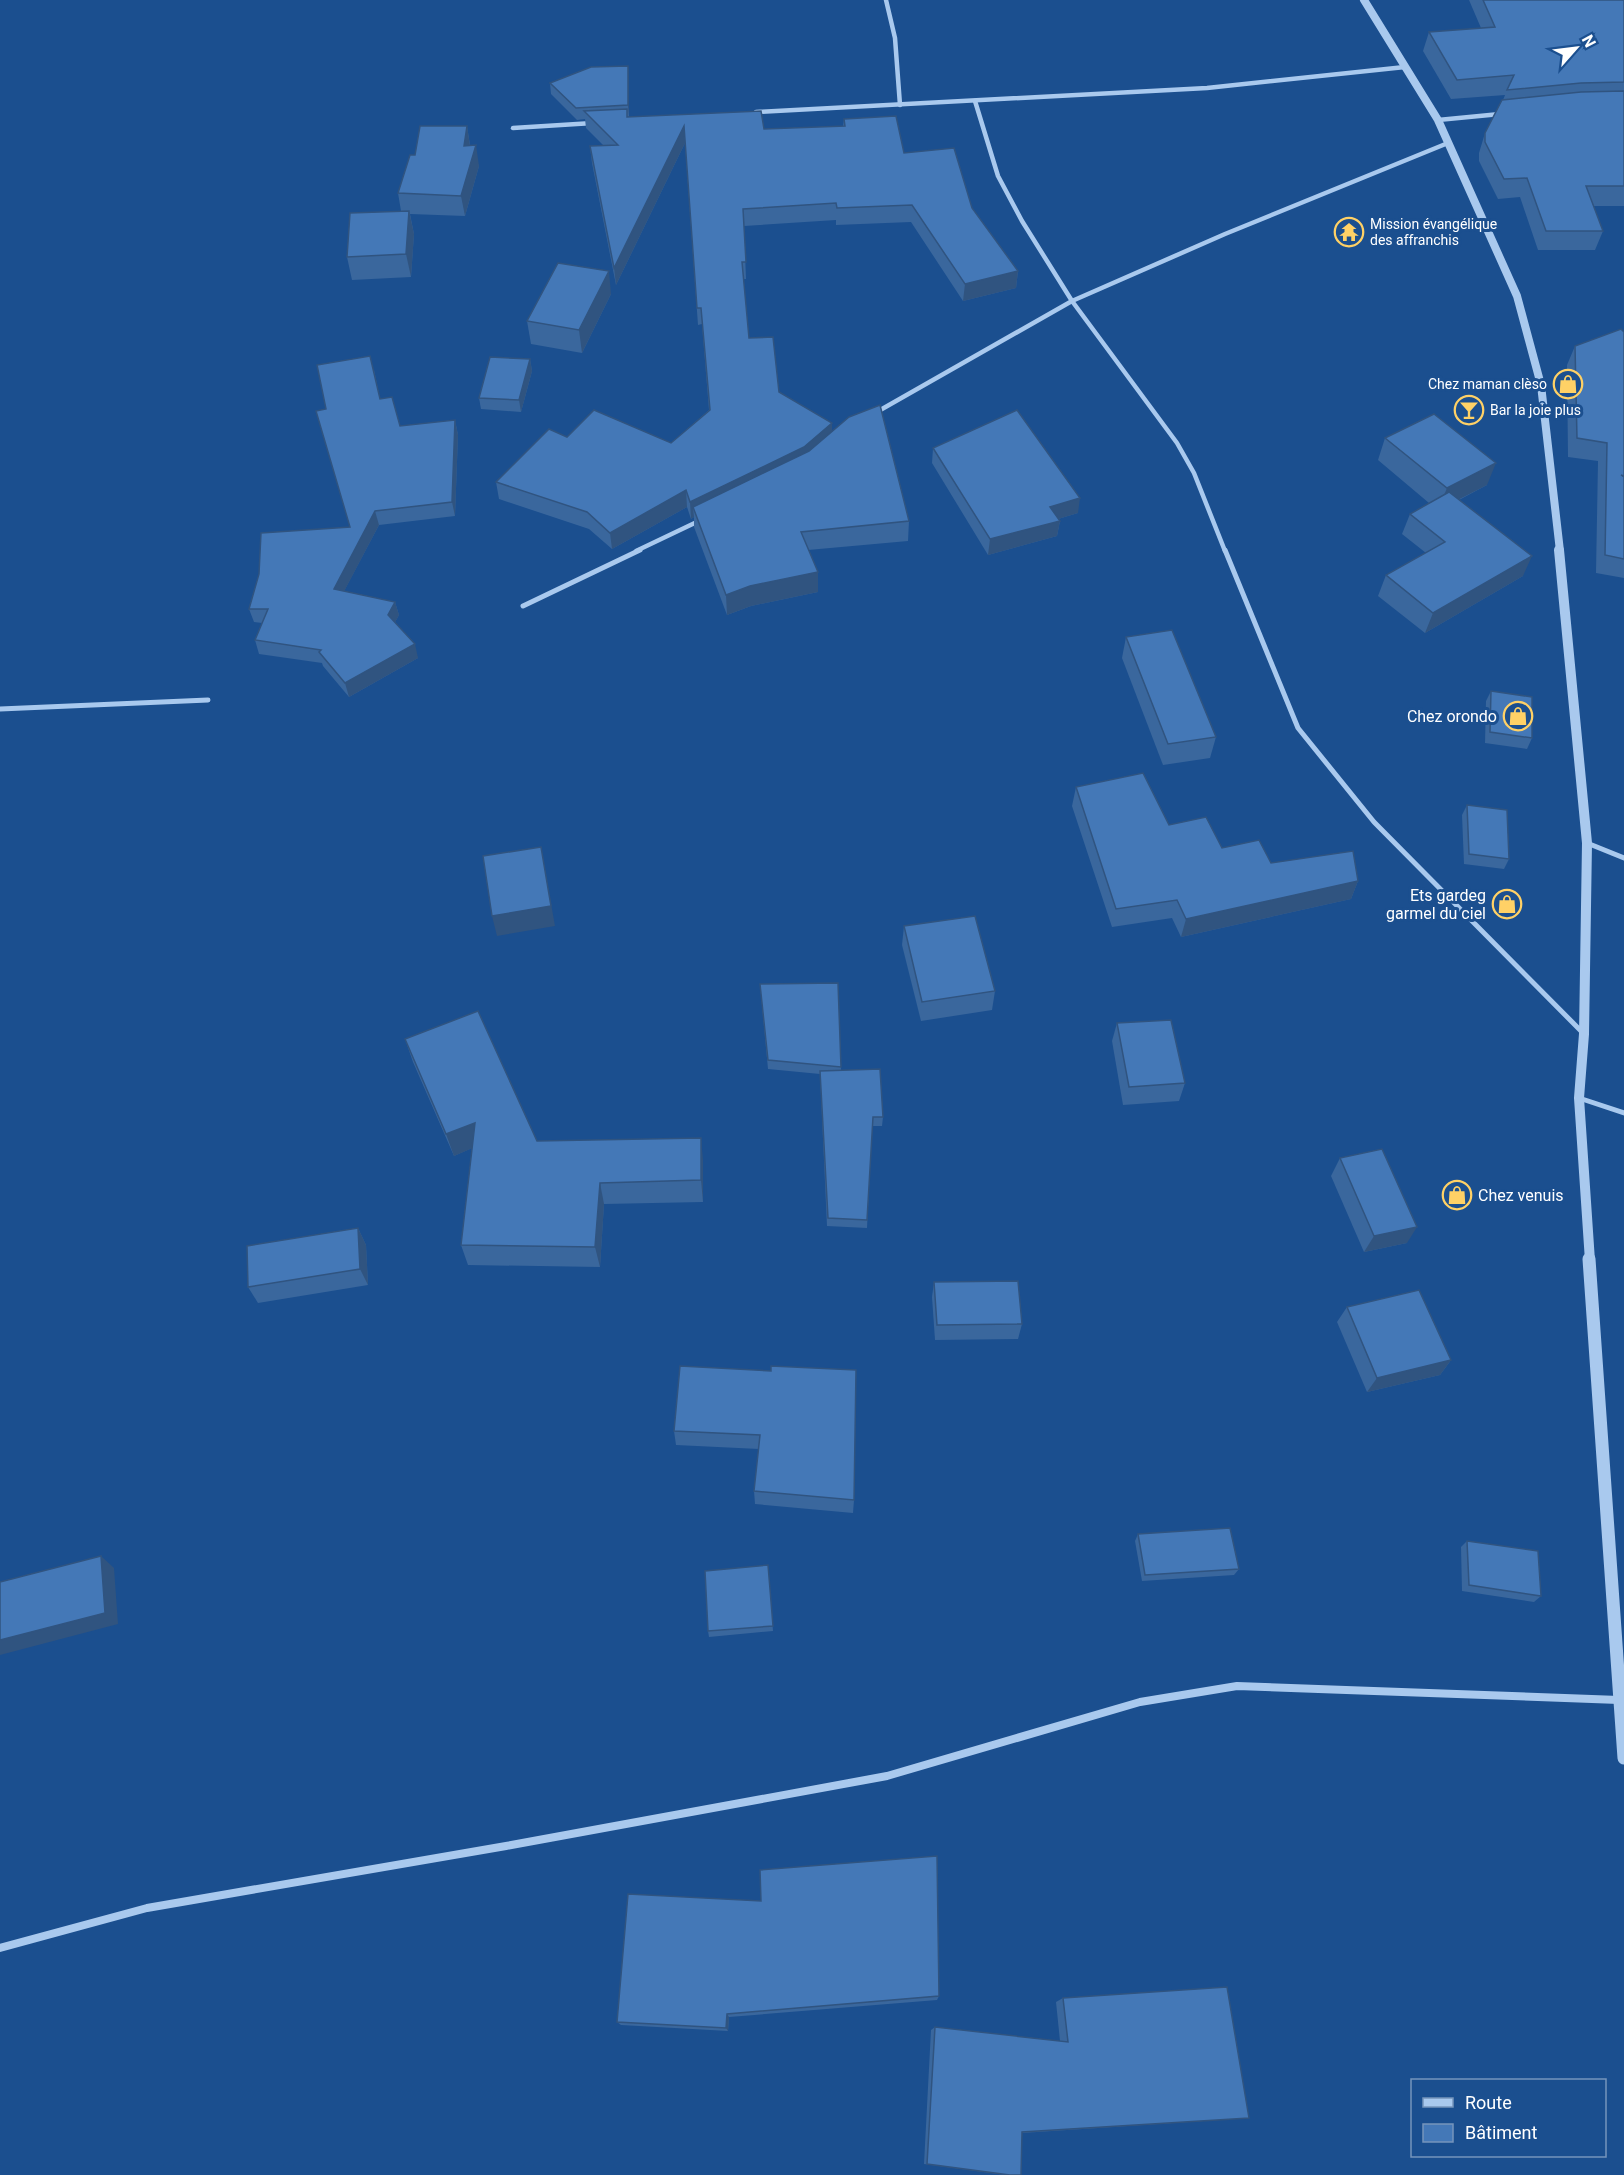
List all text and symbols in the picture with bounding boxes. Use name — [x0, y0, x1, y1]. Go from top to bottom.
north arrow — [1546, 18, 1606, 78]
text: N — [1578, 32, 1600, 51]
temple icon: Mission évangélique des affranchis — [1333, 216, 1365, 248]
place label: Mission évangélique des affranchis — [1370, 216, 1497, 248]
shop icon: Chez maman clèso — [1552, 368, 1584, 400]
place label: Chez maman clèso — [1428, 376, 1547, 392]
bar icon: Bar la joie plus — [1453, 394, 1485, 426]
place label: Bar la joie plus — [1490, 402, 1581, 418]
shop icon: Chez orondo — [1502, 700, 1534, 732]
place label: Chez orondo — [1407, 707, 1497, 726]
place label: Ets gardeg garmel du ciel — [1386, 886, 1486, 923]
shop icon: Ets gardeg garmel du ciel — [1491, 888, 1523, 920]
shop icon: Chez venuis — [1441, 1179, 1473, 1211]
place label: Chez venuis — [1478, 1186, 1564, 1205]
legend — [1411, 2079, 1606, 2157]
text: Route — [1465, 2092, 1512, 2113]
text: Bâtiment — [1465, 2122, 1538, 2143]

